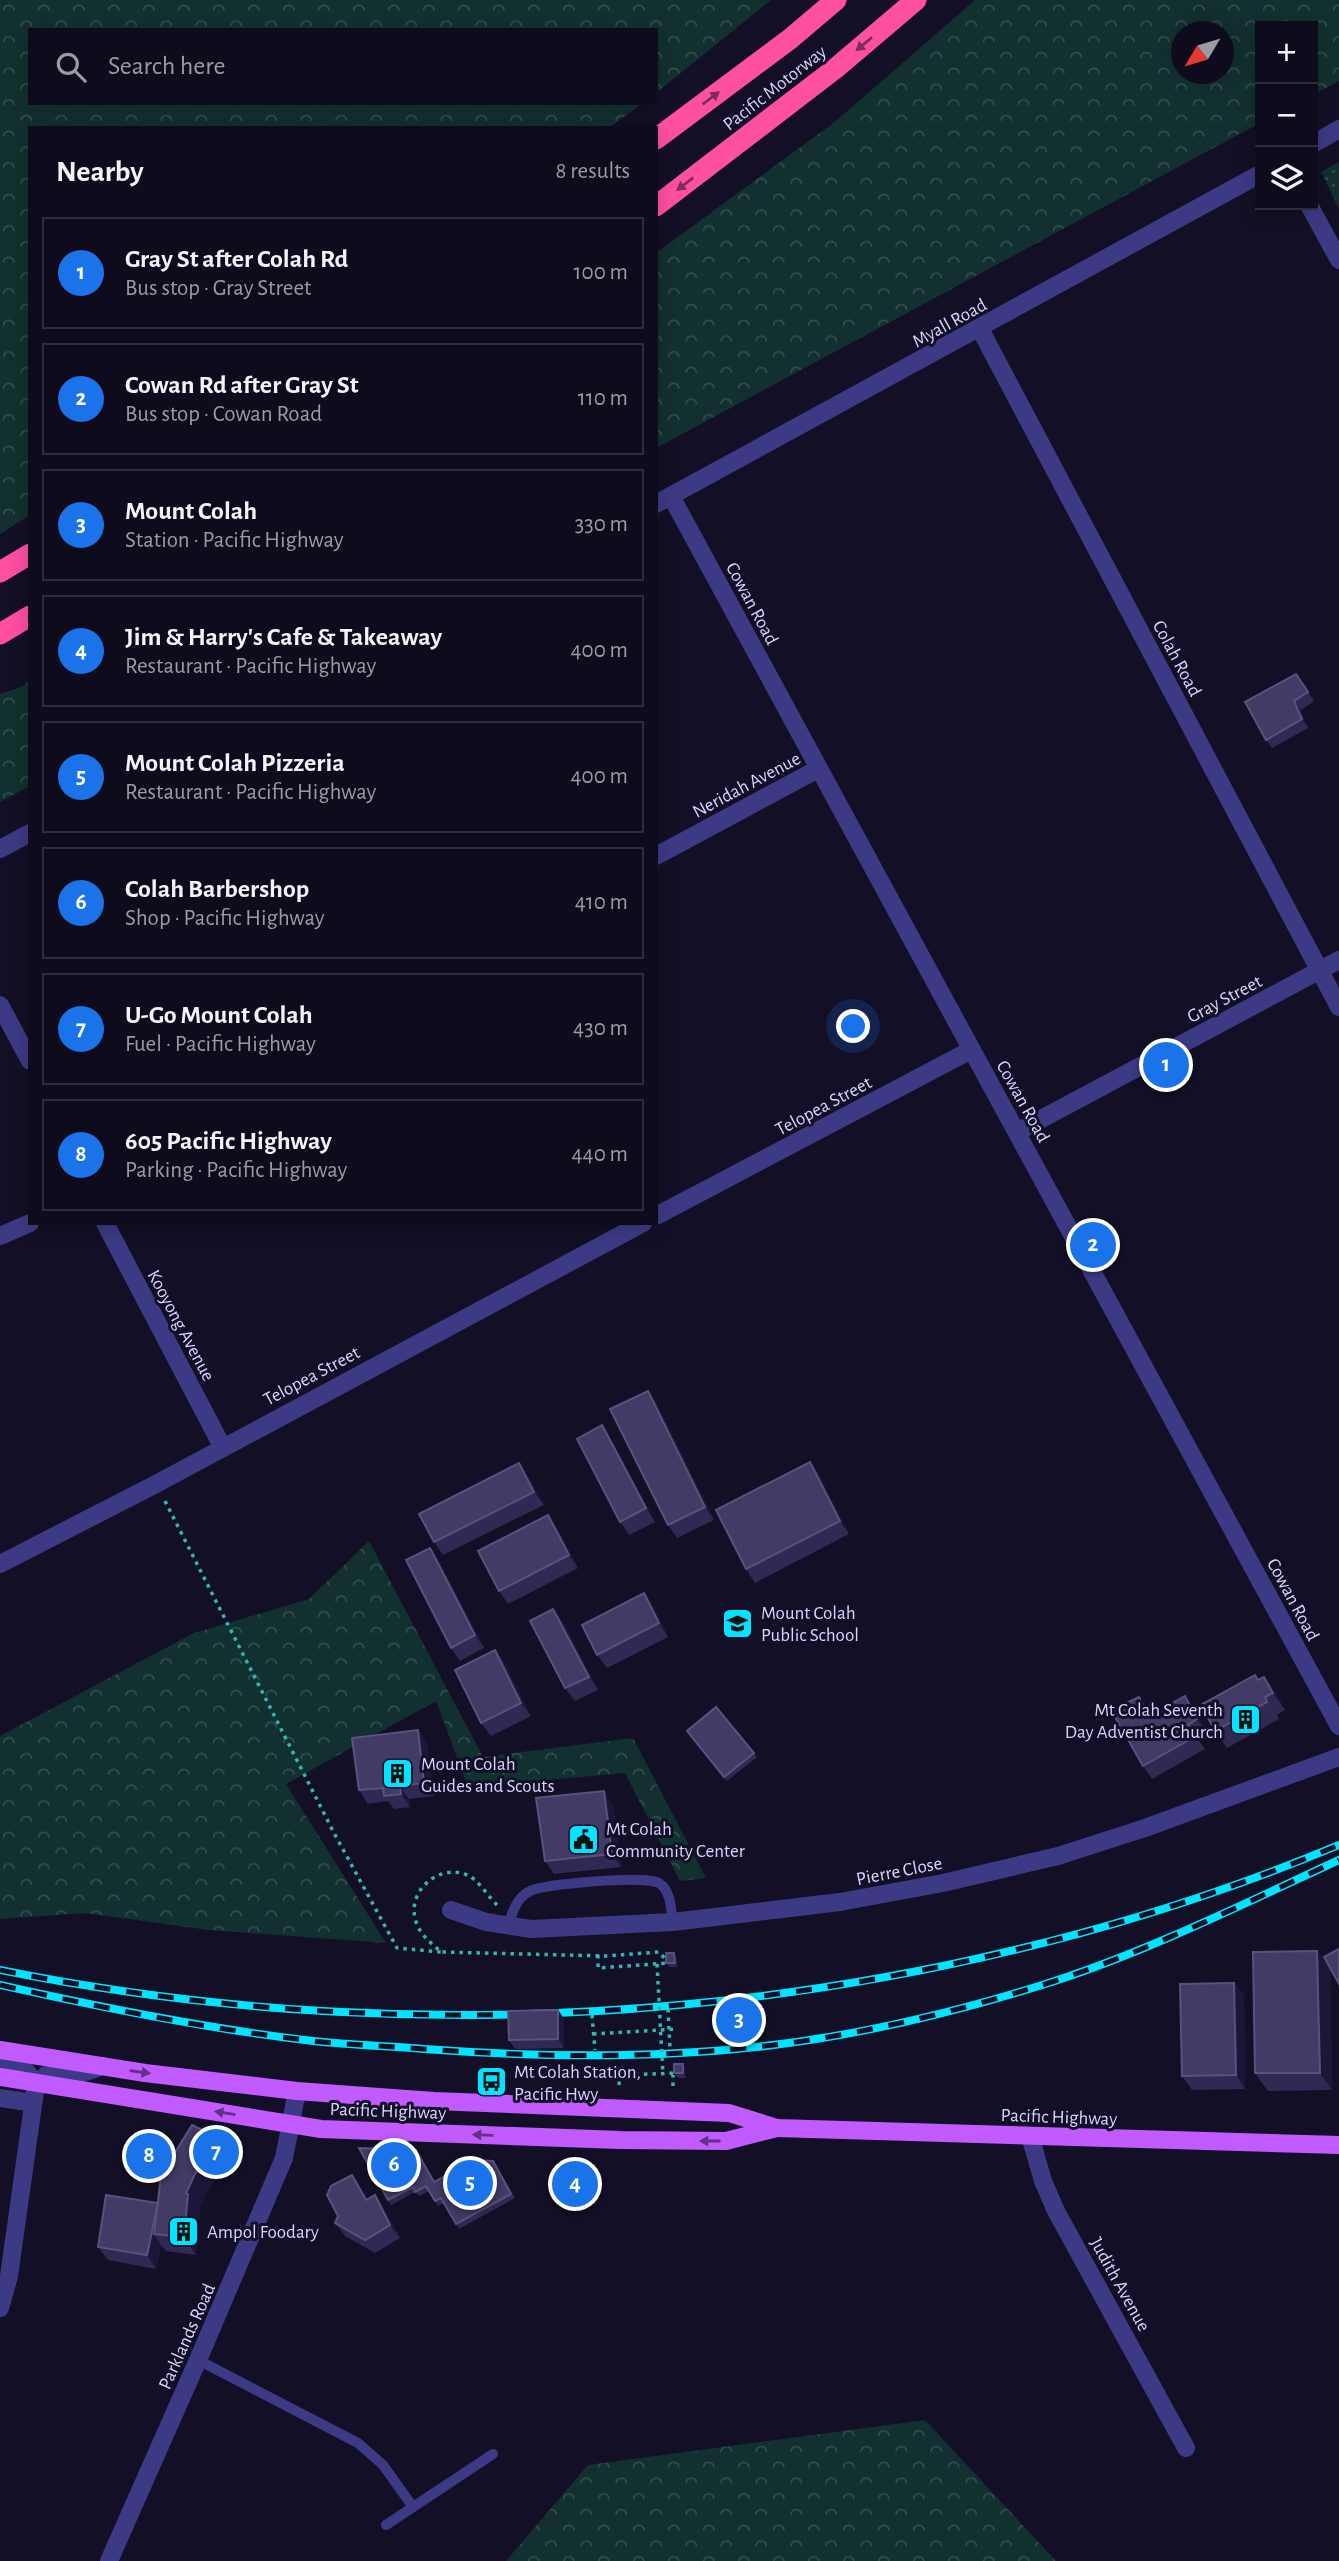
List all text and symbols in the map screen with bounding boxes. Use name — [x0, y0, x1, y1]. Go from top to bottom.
north arrow — [1171, 21, 1234, 84]
map controls — [1255, 21, 1318, 210]
button: + — [1255, 21, 1318, 84]
search box — [28, 28, 658, 105]
one-way arrow — [855, 36, 873, 52]
street label: Pacific Motorway — [720, 42, 830, 134]
icon: search — [52, 48, 90, 86]
text: Search here — [108, 53, 226, 79]
button: − — [1255, 84, 1318, 147]
one-way arrow — [702, 91, 720, 105]
button: layers — [1255, 147, 1318, 210]
text: Nearby — [56, 157, 144, 187]
text: 8 results — [556, 160, 630, 183]
one-way arrow — [675, 177, 694, 191]
text: Gray St after Colah Rd — [125, 246, 348, 272]
text: 1 — [77, 261, 85, 284]
text: 100 m — [574, 261, 628, 284]
text: Bus stop · Gray Street — [125, 277, 311, 300]
street label: Myall Road — [909, 295, 990, 351]
text: Cowan Rd after Gray St — [125, 372, 359, 398]
text: 2 — [76, 387, 86, 410]
text: 110 m — [578, 387, 628, 410]
text: Bus stop · Cowan Road — [125, 403, 322, 426]
text: Mount Colah — [125, 498, 257, 524]
text: 3 — [76, 513, 86, 536]
text: 330 m — [575, 513, 628, 536]
text: Station · Pacific Highway — [125, 529, 344, 552]
street label: Cowan Road — [722, 559, 781, 648]
street label: Colah Road — [1149, 618, 1205, 700]
text: Jim & Harry's Cafe & Takeaway — [125, 624, 442, 650]
text: 4 — [75, 639, 87, 662]
text: 400 m — [570, 639, 628, 662]
text: Restaurant · Pacific Highway — [125, 655, 376, 678]
street label: Neridah Avenue — [690, 749, 804, 822]
text: Mount Colah Pizzeria — [125, 750, 345, 776]
text: 5 — [76, 765, 86, 788]
text: 400 m — [570, 765, 628, 788]
text: Restaurant · Pacific Highway — [125, 781, 376, 804]
text: Colah Barbershop — [125, 876, 309, 902]
text: 6 — [75, 891, 87, 914]
text: 410 m — [575, 891, 628, 914]
text: Shop · Pacific Highway — [125, 907, 325, 930]
street label: Gray Street — [1184, 972, 1265, 1027]
text: U-Go Mount Colah — [125, 1002, 313, 1028]
your location — [836, 1009, 870, 1043]
text: 7 — [76, 1017, 86, 1040]
text: 430 m — [573, 1017, 628, 1040]
text: Fuel · Pacific Highway — [125, 1033, 316, 1056]
pin: 1 — [1143, 1039, 1189, 1091]
street label: Cowan Road — [992, 1058, 1053, 1146]
street label: Telopea Street — [772, 1073, 875, 1140]
text: 605 Pacific Highway — [125, 1128, 332, 1154]
text: 8 — [75, 1143, 87, 1166]
text: 440 m — [572, 1143, 628, 1166]
text: Parking · Pacific Highway — [125, 1159, 347, 1182]
pin: 2 — [1070, 1219, 1116, 1271]
street label: Kooyong Avenue — [143, 1267, 218, 1384]
street label: Telopea Street — [260, 1343, 363, 1410]
street label: Cowan Road — [1263, 1555, 1322, 1644]
place label: Mount Colah Public School — [761, 1604, 859, 1645]
school or university icon: Mount Colah Public School — [721, 1606, 755, 1640]
place label: Mt Colah Seventh Day Adventist Church — [1065, 1701, 1223, 1742]
building icon: Mt Colah Seventh Day Adventist Church — [1229, 1703, 1263, 1737]
place label: Mount Colah Guides and Scouts — [421, 1755, 554, 1796]
building icon: Mount Colah Guides and Scouts — [381, 1757, 415, 1791]
place label: Mt Colah Community Center — [606, 1820, 745, 1861]
public building icon: Mt Colah Community Center — [566, 1822, 600, 1856]
street label: Pierre Close — [855, 1854, 944, 1889]
pin: 3 — [716, 1994, 762, 2046]
place label: Mt Colah Station, Pacific Hwy — [514, 2063, 641, 2104]
bus stop icon: Mt Colah Station, Pacific Hwy — [474, 2065, 508, 2099]
one-way arrow — [129, 2067, 151, 2078]
street label: Pacific Highway — [329, 2100, 447, 2123]
street label: Pacific Highway — [1000, 2106, 1118, 2129]
one-way arrow — [214, 2107, 236, 2118]
pin: 7 — [193, 2126, 239, 2178]
pin: 8 — [126, 2130, 172, 2182]
one-way arrow — [472, 2130, 494, 2141]
one-way arrow — [699, 2135, 721, 2147]
pin: 6 — [371, 2139, 417, 2191]
pin: 5 — [447, 2157, 493, 2209]
pin: 4 — [552, 2158, 598, 2210]
building icon: Ampol Foodary — [167, 2214, 201, 2248]
place label: Ampol Foodary — [207, 2223, 319, 2242]
street label: Judith Avenue — [1086, 2235, 1153, 2335]
street label: Parklands Road — [156, 2281, 219, 2392]

